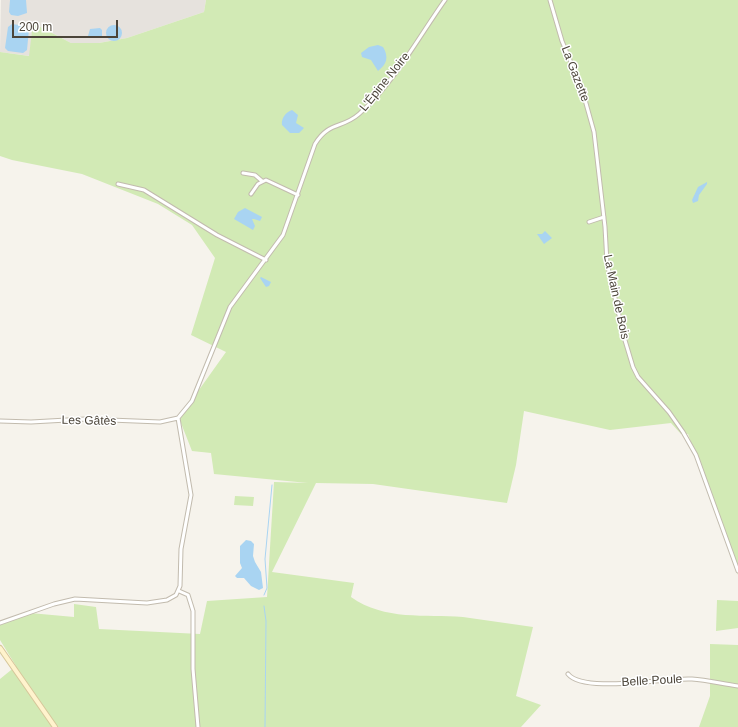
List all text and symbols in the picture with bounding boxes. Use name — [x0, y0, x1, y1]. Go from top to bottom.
scale bar — [14, 12, 120, 38]
text: 200 m — [19, 20, 52, 34]
street label: La Gazette — [558, 44, 592, 104]
street label: L'Épine Noire — [357, 50, 413, 114]
street label: La Main de Bois — [600, 253, 632, 341]
street label: Les Gâtès — [62, 413, 116, 429]
street label: Belle Poule — [621, 672, 683, 690]

